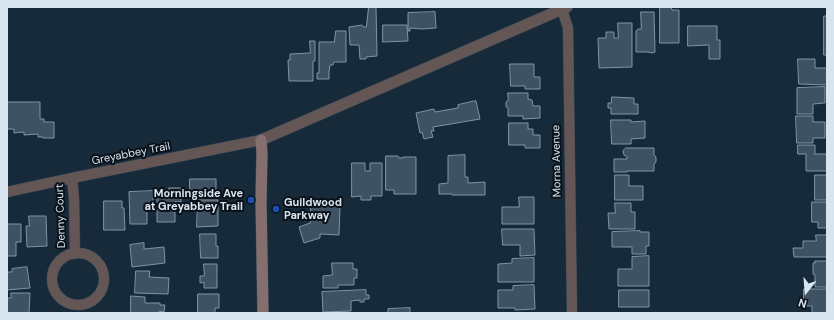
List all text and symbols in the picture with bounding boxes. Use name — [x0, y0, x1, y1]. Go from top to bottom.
street label: Morna Avenue — [550, 125, 564, 197]
street label: Greyabbey Trail — [91, 140, 171, 168]
street label: Denny Court — [53, 184, 69, 248]
place label: Morningside Ave at Greyabbey Trail — [144, 187, 243, 213]
marker: Morningside Ave at Greyabbey Trail — [246, 195, 256, 205]
place label: Guildwood Parkway — [284, 196, 342, 222]
marker: Guildwood Parkway — [271, 204, 281, 214]
north arrow — [786, 272, 826, 312]
text: N — [797, 296, 808, 311]

